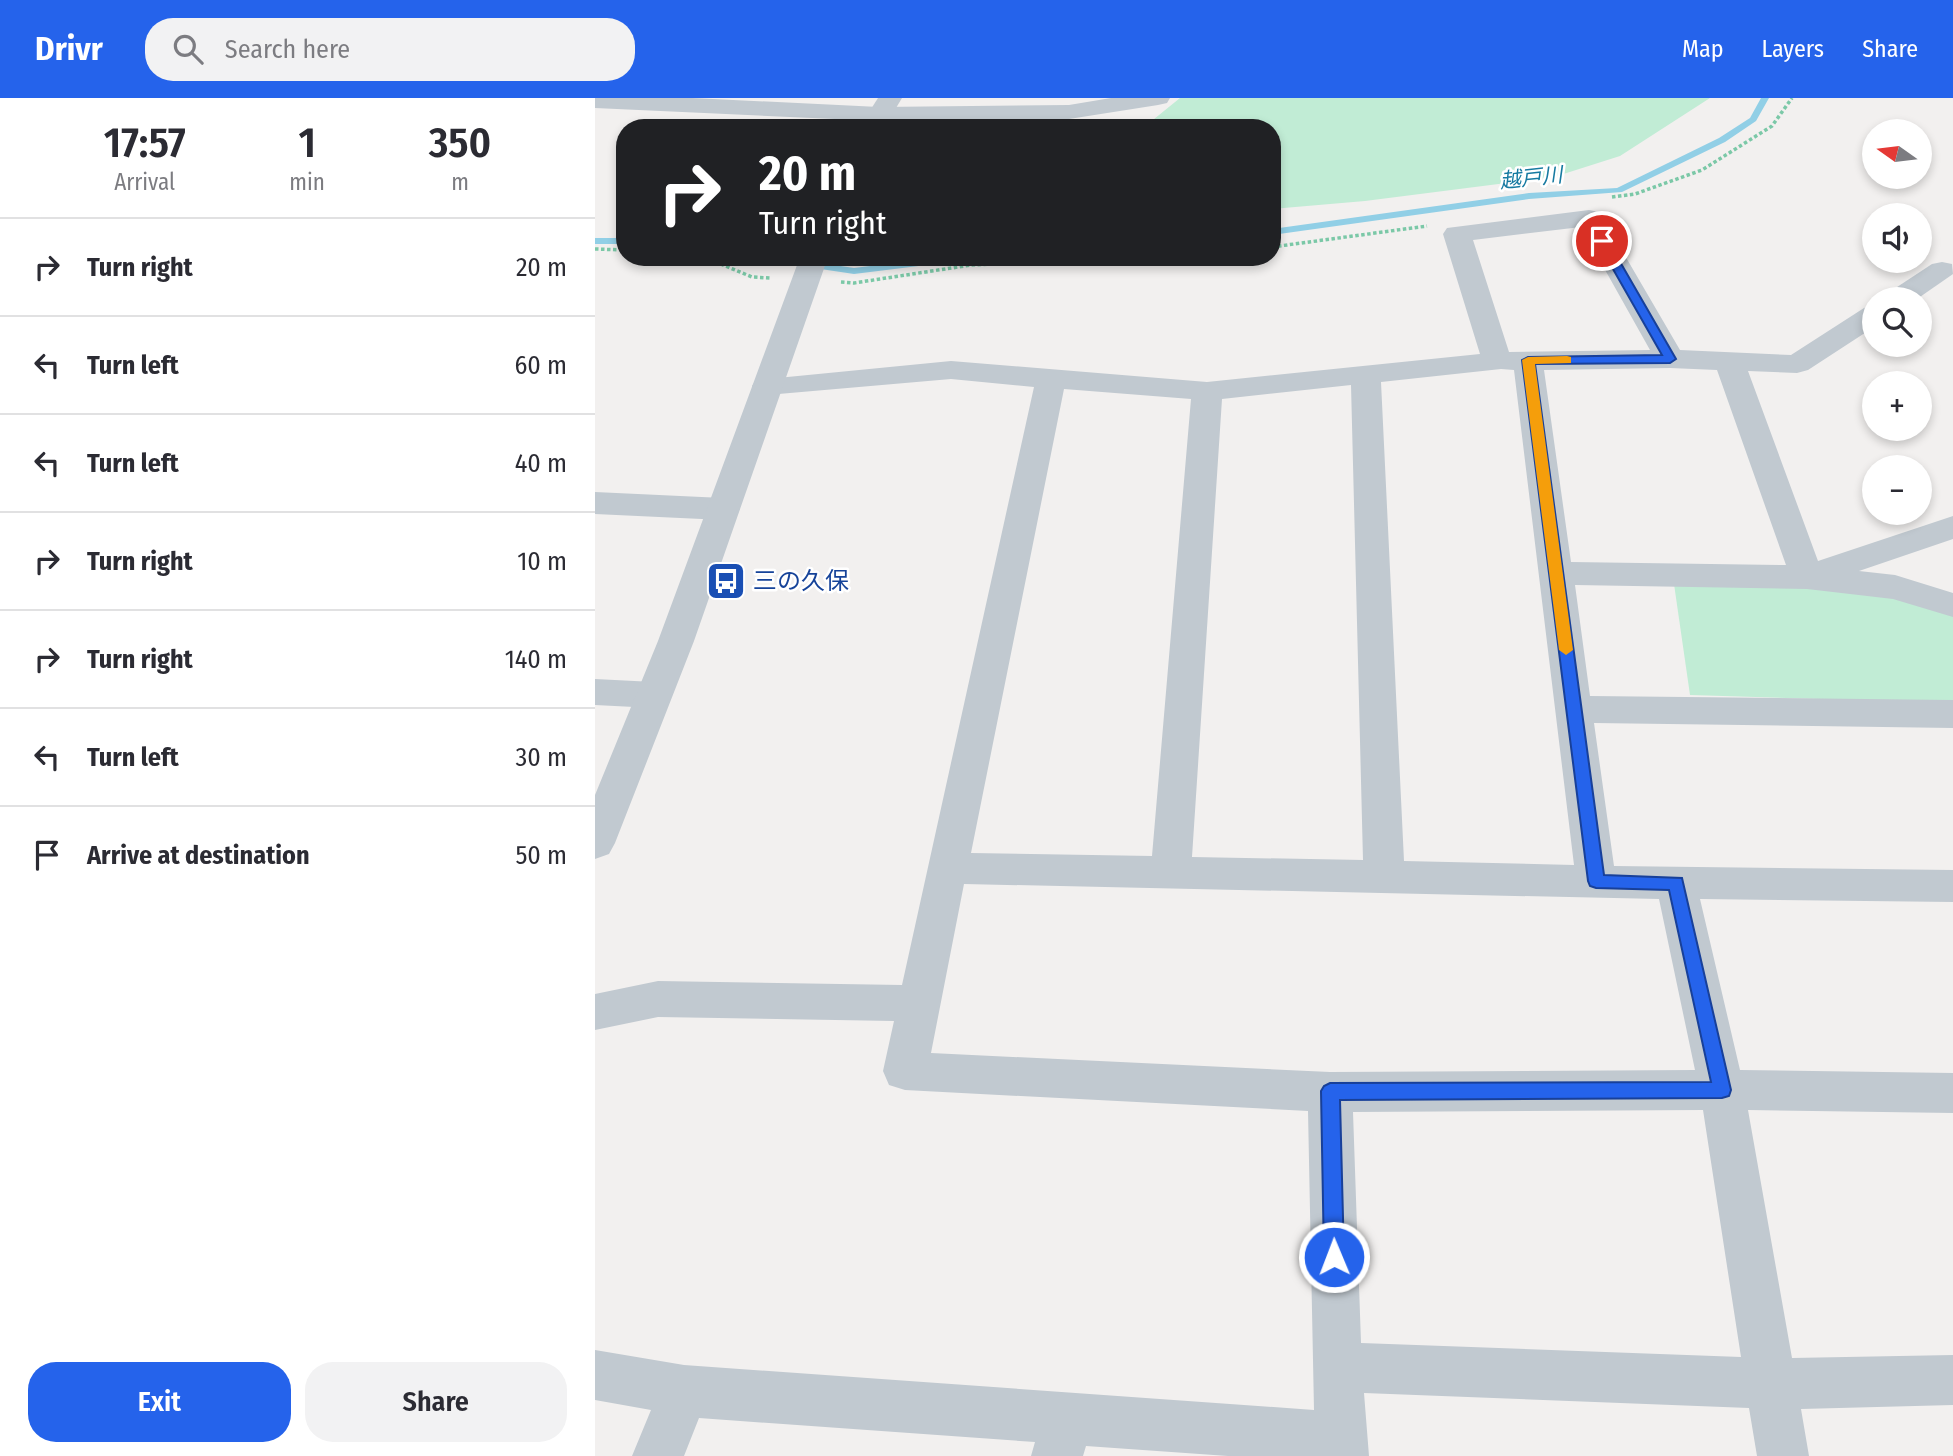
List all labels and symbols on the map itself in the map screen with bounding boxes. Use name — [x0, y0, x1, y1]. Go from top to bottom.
north arrow — [1862, 119, 1932, 189]
water label: 越戸川 — [1498, 162, 1566, 194]
pin — [1572, 211, 1632, 271]
bus stop icon: 三の久保 — [705, 560, 747, 602]
place label: 三の久保 — [753, 567, 849, 595]
position arrow — [1297, 1220, 1371, 1294]

